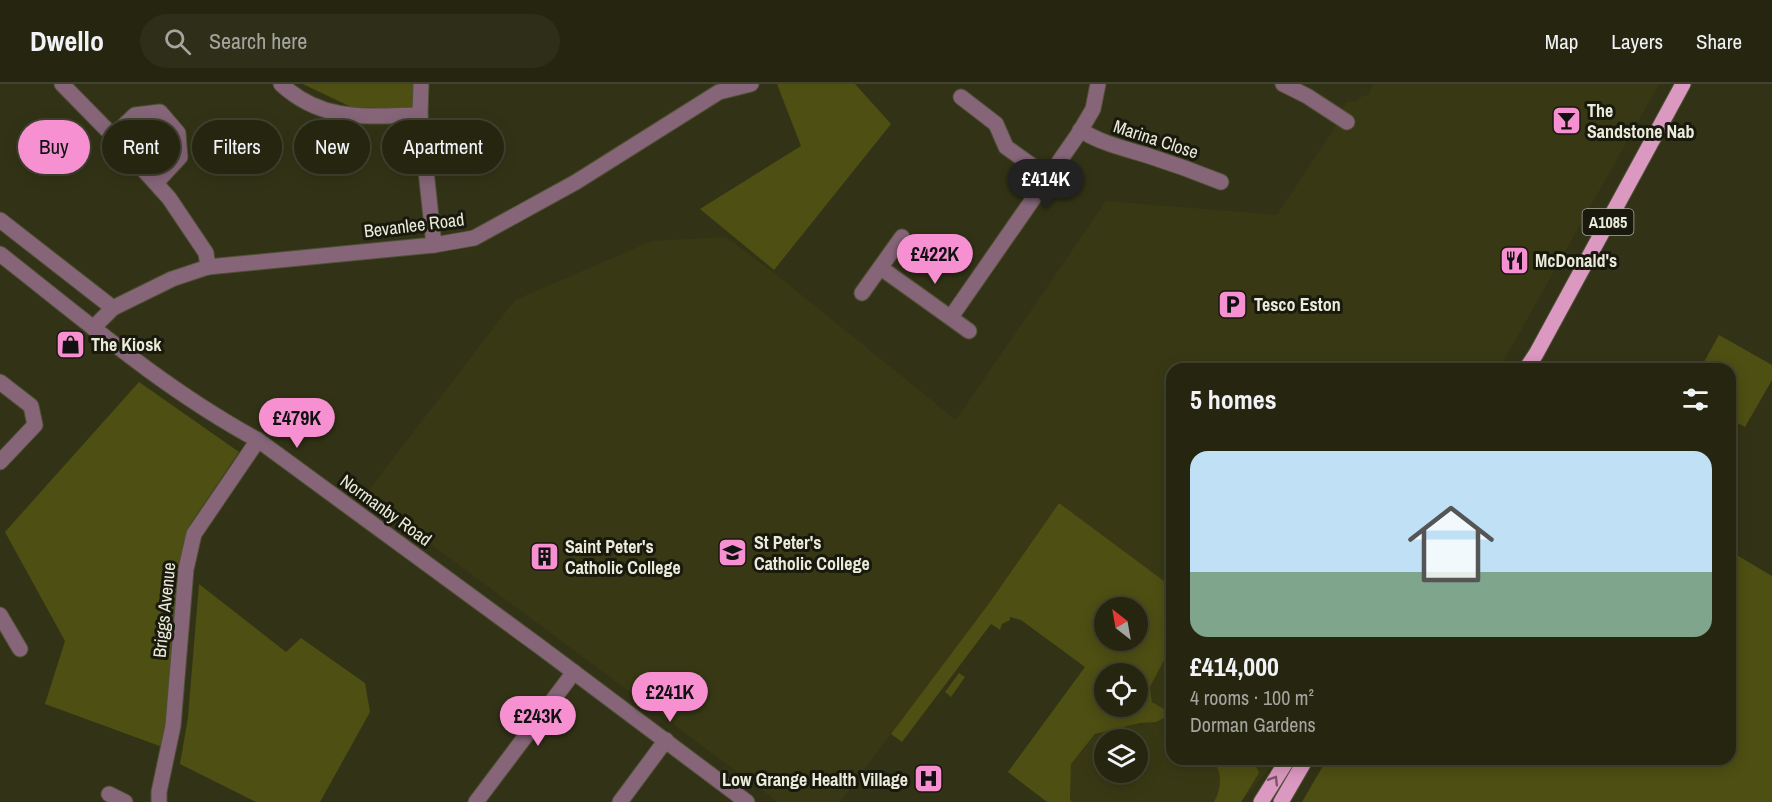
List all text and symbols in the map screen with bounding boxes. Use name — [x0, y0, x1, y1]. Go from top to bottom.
search box — [140, 14, 560, 68]
text: Dwello — [30, 22, 104, 60]
icon: search — [161, 25, 194, 58]
text: Search here — [209, 26, 307, 56]
text: Map — [1545, 27, 1578, 56]
text: Layers — [1611, 27, 1663, 56]
text: Share — [1696, 27, 1742, 56]
place label: The Sandstone Nab — [1587, 98, 1694, 144]
bar icon: The Sandstone Nab — [1550, 104, 1582, 136]
street label: Marina Close — [1110, 114, 1202, 164]
chip: Buy — [18, 120, 90, 174]
chip: Rent — [102, 120, 180, 174]
chip: Filters — [192, 120, 282, 174]
chip: New — [294, 120, 370, 174]
chip: Apartment — [382, 120, 504, 174]
pin: £414K — [1004, 159, 1088, 210]
text: £414K — [1022, 165, 1070, 192]
street label: Bevanlee Road — [362, 206, 466, 244]
road number: A1085 — [1582, 209, 1634, 235]
pin: £422K — [893, 234, 977, 285]
text: £422K — [911, 240, 959, 267]
restaurant icon: McDonald's — [1498, 244, 1530, 276]
place label: McDonald's — [1535, 248, 1617, 273]
parking icon: Tesco Eston — [1217, 288, 1249, 320]
place label: Tesco Eston — [1254, 292, 1341, 317]
shop icon: The Kiosk — [54, 328, 86, 360]
place label: The Kiosk — [91, 332, 162, 357]
text: 5 homes — [1190, 382, 1277, 417]
icon: filters — [1679, 383, 1712, 416]
pin: £479K — [255, 398, 339, 449]
text: £479K — [273, 404, 321, 431]
street label: Normanby Road — [335, 468, 437, 552]
icon: home — [1397, 490, 1505, 598]
place label: St Peter's Catholic College — [754, 530, 870, 576]
place label: Saint Peter's Catholic College — [565, 534, 681, 580]
school or university icon: St Peter's Catholic College — [717, 536, 749, 568]
building icon: Saint Peter's Catholic College — [528, 540, 560, 572]
street label: Briggs Avenue — [147, 561, 181, 659]
north arrow — [1094, 597, 1148, 651]
map controls — [1094, 597, 1148, 783]
text: £414,000 — [1190, 649, 1279, 684]
button: locate — [1094, 663, 1148, 717]
pin: £241K — [628, 672, 712, 723]
text: £241K — [646, 678, 694, 705]
text: 4 rooms · 100 m² — [1190, 684, 1314, 711]
pin: £243K — [496, 696, 580, 747]
text: £243K — [514, 702, 562, 729]
text: Dorman Gardens — [1190, 711, 1316, 738]
button: layers — [1094, 729, 1148, 783]
hospital icon: Low Grange Health Village — [913, 763, 945, 795]
place label: Low Grange Health Village — [722, 767, 908, 792]
one-way arrow — [1267, 776, 1278, 787]

